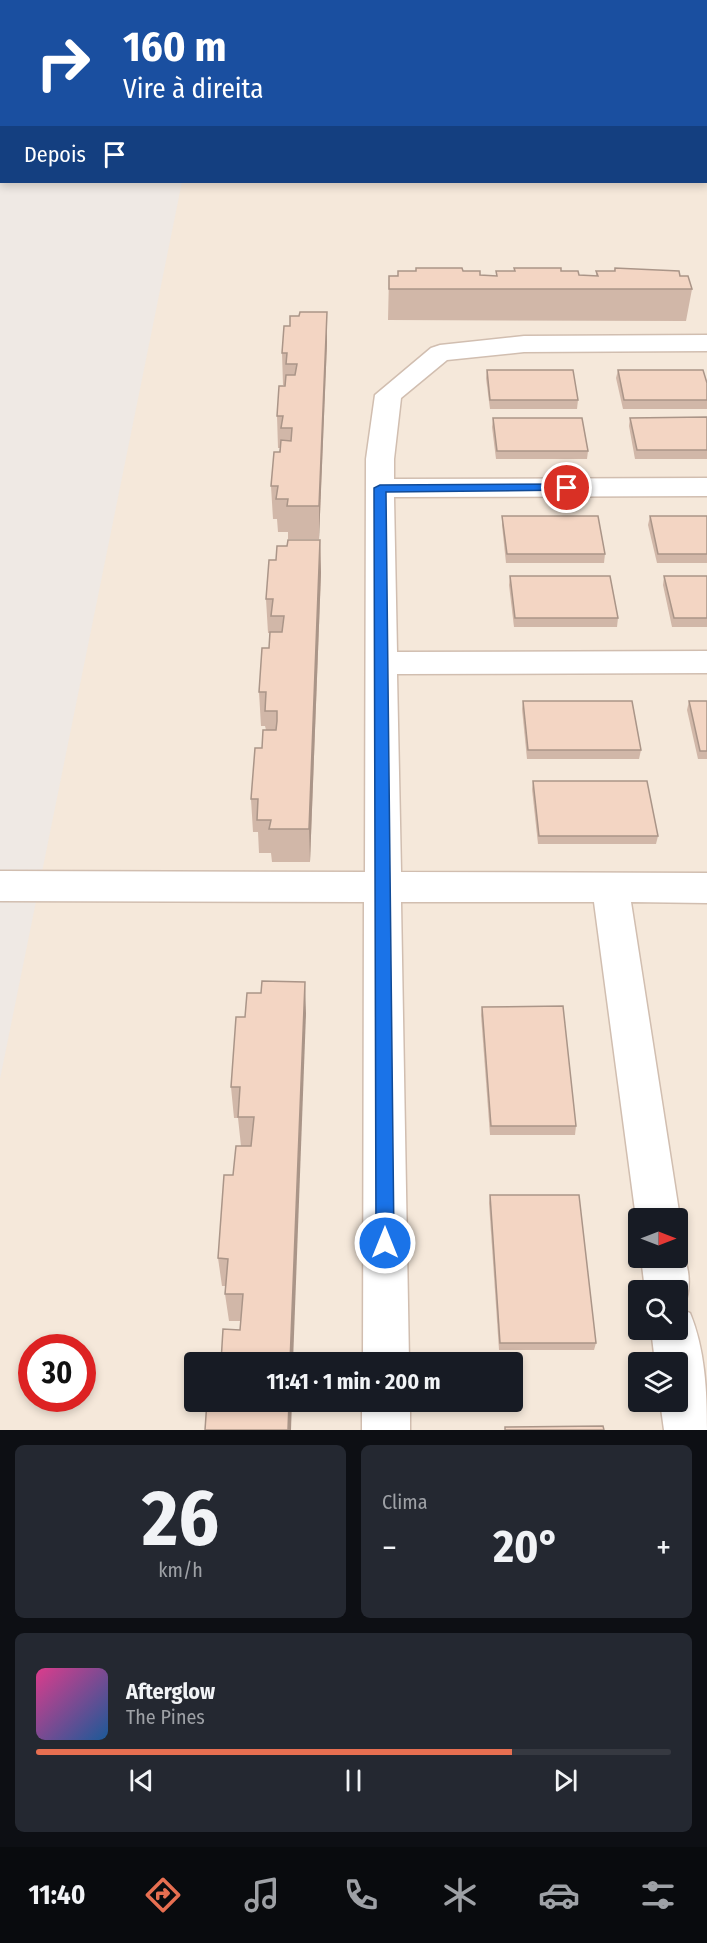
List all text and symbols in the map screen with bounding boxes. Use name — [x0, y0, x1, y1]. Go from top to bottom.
text: 160 m — [123, 22, 226, 72]
icon: right — [24, 24, 102, 102]
text: Vire à direita — [123, 73, 263, 105]
icon: arrive — [98, 138, 131, 171]
text: Depois — [24, 141, 86, 168]
pin — [541, 462, 592, 513]
icon: arrive — [550, 471, 583, 504]
north arrow — [628, 1208, 688, 1268]
map controls — [628, 1208, 688, 1412]
position arrow — [353, 1211, 417, 1275]
button: search — [628, 1280, 688, 1340]
speed limit sign: 30 — [18, 1334, 96, 1412]
button: layers — [628, 1352, 688, 1412]
text: 11:41 · 1 min · 200 m — [266, 1368, 441, 1395]
text: 26 — [142, 1472, 219, 1566]
text: Clima — [382, 1490, 427, 1514]
text: 20° — [493, 1520, 560, 1574]
text: − — [382, 1528, 397, 1568]
text: + — [656, 1528, 671, 1568]
text: km/h — [158, 1558, 203, 1582]
text: Afterglow — [126, 1678, 215, 1705]
text: The Pines — [126, 1705, 205, 1729]
icon: previous — [125, 1764, 158, 1797]
icon: pause — [337, 1764, 370, 1797]
icon: next — [549, 1764, 582, 1797]
icon: directions — [142, 1874, 184, 1916]
icon: music — [241, 1874, 283, 1916]
icon: phone — [340, 1874, 382, 1916]
icon: climate — [439, 1874, 481, 1916]
icon: car — [538, 1874, 580, 1916]
icon: filters — [637, 1874, 679, 1916]
text: 11:40 — [28, 1879, 85, 1911]

